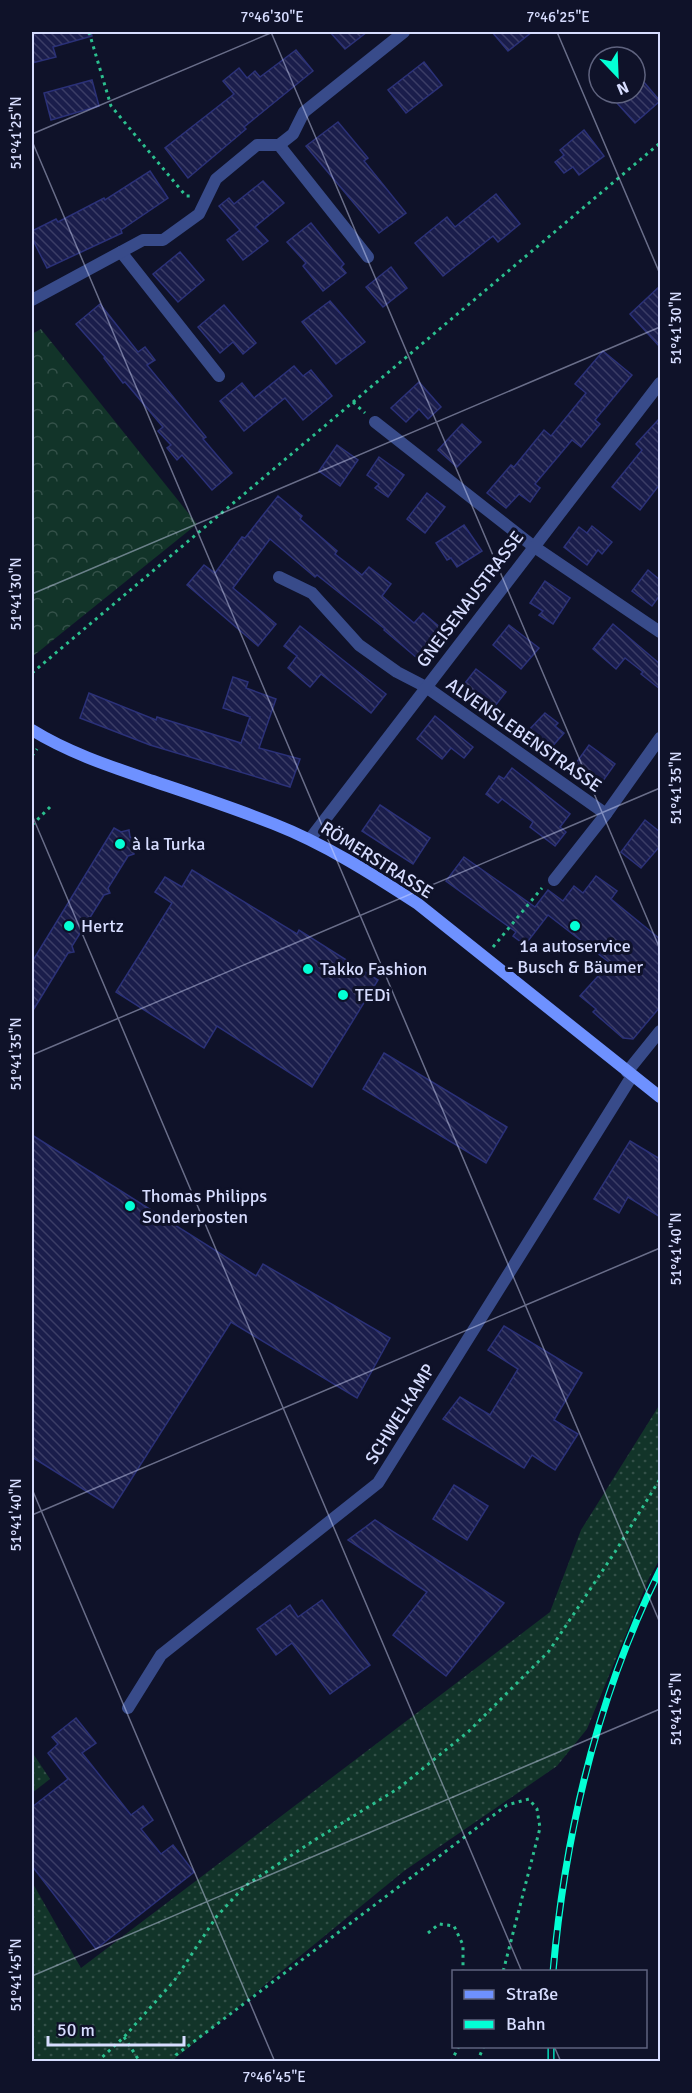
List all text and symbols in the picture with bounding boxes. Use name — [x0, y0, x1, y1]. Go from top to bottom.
text: 7°46'30"E — [240, 8, 304, 26]
text: 7°46'25"E — [526, 8, 590, 26]
north arrow — [587, 45, 647, 105]
text: N — [613, 77, 632, 99]
text: 51°41'25"N — [7, 96, 25, 170]
text: 51°41'30"N — [667, 291, 685, 365]
street label: GNEISENAUSTRASSE — [412, 527, 528, 671]
text: 51°41'30"N — [7, 557, 25, 631]
street label: ALVENSLEBENSTRASSE — [442, 673, 606, 797]
text: 51°41'35"N — [667, 751, 685, 825]
street label: RÖMERSTRASSE — [317, 817, 437, 903]
place label: à la Turka — [132, 833, 205, 855]
marker: à la Turka — [113, 837, 127, 851]
place label: Hertz — [81, 915, 124, 937]
marker: Hertz — [62, 919, 76, 933]
marker: 1a autoservice - Busch & Bäumer — [568, 919, 582, 933]
place label: 1a autoservice - Busch & Bäumer — [507, 935, 643, 978]
place label: Takko Fashion — [320, 958, 427, 980]
marker: Takko Fashion — [301, 962, 315, 976]
place label: TEDi — [355, 984, 391, 1006]
marker: TEDi — [336, 988, 350, 1002]
text: 51°41'35"N — [7, 1017, 25, 1091]
place label: Thomas Philipps Sonderposten — [142, 1185, 267, 1228]
marker: Thomas Philipps Sonderposten — [123, 1199, 137, 1213]
text: 51°41'40"N — [667, 1212, 685, 1286]
street label: SCHWELKAMP — [360, 1360, 440, 1468]
text: 51°41'40"N — [7, 1478, 25, 1552]
text: 51°41'45"N — [667, 1672, 685, 1746]
text: 51°41'45"N — [7, 1938, 25, 2012]
legend — [452, 1970, 647, 2048]
text: Straße — [506, 1983, 558, 2005]
scale bar — [48, 2009, 184, 2047]
text: Bahn — [506, 2013, 546, 2035]
text: 50 m — [57, 2019, 95, 2041]
text: 7°46'45"E — [242, 2068, 306, 2086]

